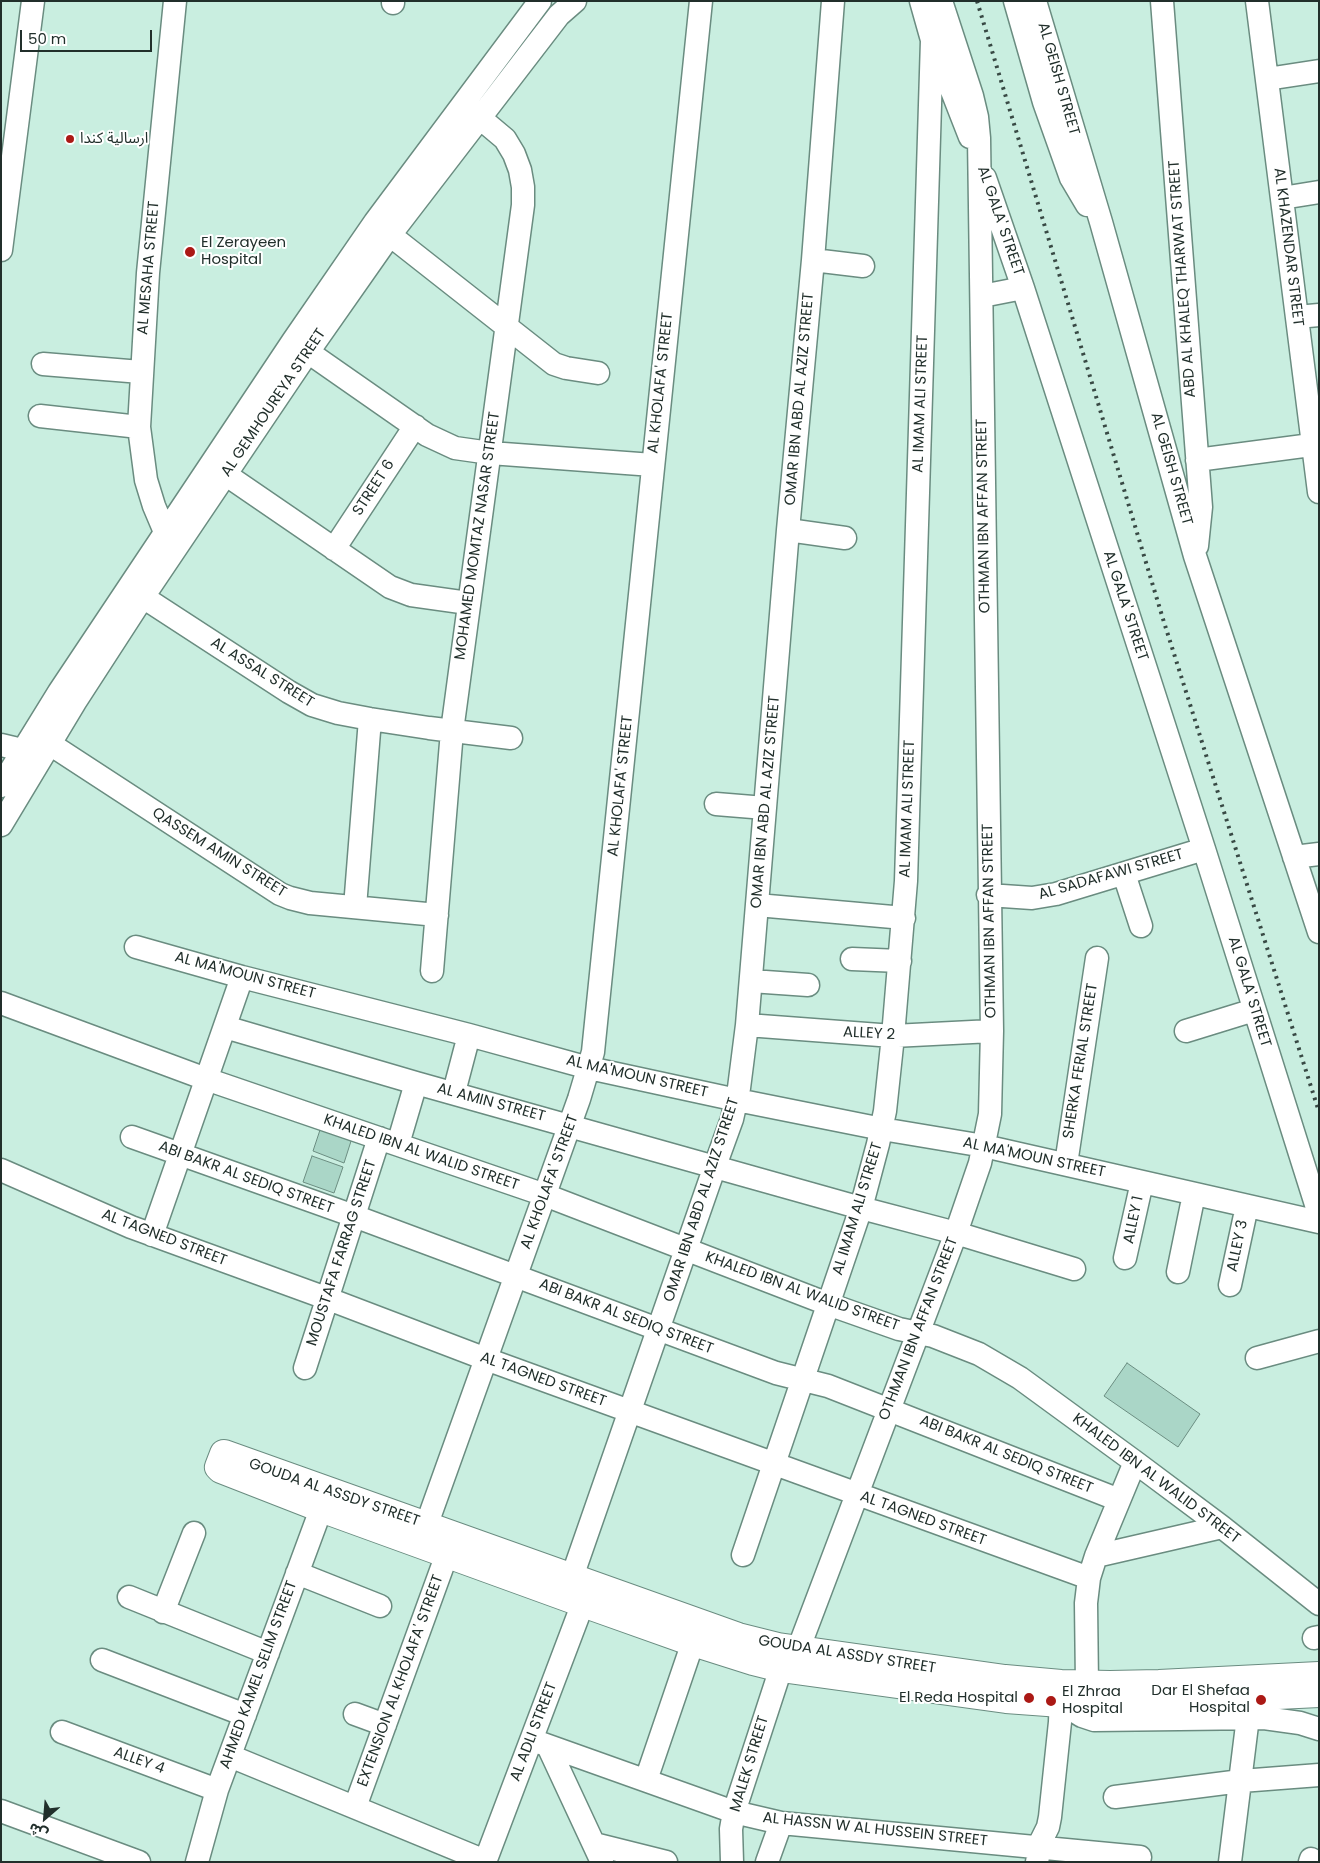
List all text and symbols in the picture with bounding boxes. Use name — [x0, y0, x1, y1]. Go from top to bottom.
scale bar — [22, 20, 155, 52]
street label: AL GEISH STREET — [1033, 21, 1083, 137]
text: 50 m — [28, 28, 66, 49]
place label: ارسالية كندا — [80, 130, 148, 148]
marker: ارسالية كندا — [64, 133, 76, 145]
street label: ABD AL KHALEQ THARWAT STREET — [1166, 160, 1200, 398]
street label: AL GALA' STREET — [973, 164, 1027, 278]
street label: AL KHAZENDAR STREET — [1269, 167, 1307, 327]
street label: AL MESAHA STREET — [134, 200, 164, 336]
place label: El Zerayeen Hospital — [201, 234, 286, 269]
marker: El Zerayeen Hospital — [183, 245, 197, 259]
street label: OMAR IBN ABD AL AZIZ STREET — [782, 292, 818, 506]
street label: AL KHOLAFA' STREET — [645, 311, 677, 455]
street label: AL GEMHOUREYA STREET — [218, 326, 330, 480]
street label: AL IMAM ALI STREET — [910, 335, 932, 473]
street label: MOHAMED MOMTAZ NASAR STREET — [452, 411, 504, 661]
street label: AL GEISH STREET — [1146, 411, 1196, 527]
street label: OTHMAN IBN AFFAN STREET — [973, 418, 995, 614]
street label: STREET 6 — [349, 457, 399, 519]
street label: AL GALA' STREET — [1099, 549, 1151, 663]
street label: AL ASSAL STREET — [207, 634, 317, 712]
street label: OMAR IBN ABD AL AZIZ STREET — [748, 695, 784, 909]
street label: AL KHOLAFA' STREET — [605, 714, 637, 858]
street label: AL IMAM ALI STREET — [897, 740, 919, 878]
street label: QASSEM AMIN STREET — [149, 804, 289, 902]
street label: OTHMAN IBN AFFAN STREET — [979, 823, 1001, 1019]
street label: AL SADAFAWI STREET — [1037, 846, 1185, 904]
street label: AL GALA' STREET — [1224, 934, 1274, 1050]
street label: AL MA'MOUN STREET — [173, 949, 317, 1003]
street label: SHERKA FERIAL STREET — [1060, 982, 1102, 1140]
street label: ALLEY 2 — [842, 1024, 896, 1044]
street label: AL MA'MOUN STREET — [564, 1052, 710, 1102]
street label: AL AMIN STREET — [435, 1080, 547, 1126]
street label: OMAR IBN ABD AL AZIZ STREET — [660, 1096, 744, 1304]
street label: KHALED IBN AL WALID STREET — [321, 1111, 521, 1195]
street label: AL KHOLAFA' STREET — [517, 1112, 583, 1252]
street label: AL MA'MOUN STREET — [961, 1134, 1107, 1182]
street label: ABI BAKR AL SEDIQ STREET — [156, 1138, 336, 1218]
street label: AL IMAM ALI STREET — [829, 1140, 887, 1278]
street label: MOUSTAFA FARRAG STREET — [303, 1158, 381, 1348]
street label: ALLEY 1 — [1120, 1194, 1148, 1246]
street label: AL TAGNED STREET — [99, 1206, 229, 1270]
street label: ALLEY 3 — [1224, 1219, 1252, 1273]
street label: OTHMAN IBN AFFAN STREET — [876, 1235, 962, 1423]
street label: KHALED IBN AL WALID STREET — [702, 1248, 902, 1336]
street label: ABI BAKR AL SEDIQ STREET — [536, 1275, 716, 1359]
street label: AL TAGNED STREET — [477, 1349, 609, 1411]
street label: KHALED IBN AL WALID STREET — [1069, 1410, 1243, 1548]
street label: ABI BAKR AL SEDIQ STREET — [917, 1412, 1095, 1498]
street label: GOUDA AL ASSDY STREET — [246, 1455, 422, 1531]
street label: AL TAGNED STREET — [857, 1488, 989, 1550]
street label: EXTENSION AL KHOLAFA' STREET — [354, 1573, 448, 1789]
street label: AHMED KAMEL SELIM STREET — [217, 1578, 301, 1772]
street label: GOUDA AL ASSDY STREET — [757, 1632, 937, 1678]
street label: AL ADLI STREET — [507, 1680, 561, 1784]
place label: Dar El Shefaa Hospital — [1151, 1682, 1250, 1717]
place label: El Zhraa Hospital — [1062, 1683, 1123, 1718]
place label: El Reda Hospital — [899, 1689, 1018, 1707]
marker: El Reda Hospital — [1022, 1691, 1036, 1705]
marker: Dar El Shefaa Hospital — [1254, 1693, 1268, 1707]
marker: El Zhraa Hospital — [1044, 1694, 1058, 1708]
street label: MALEK STREET — [727, 1714, 773, 1814]
street label: ALLEY 4 — [111, 1743, 167, 1779]
north arrow — [20, 1793, 70, 1843]
street label: AL HASSN W AL HUSSEIN STREET — [762, 1809, 988, 1851]
text: ش — [25, 1818, 51, 1845]

